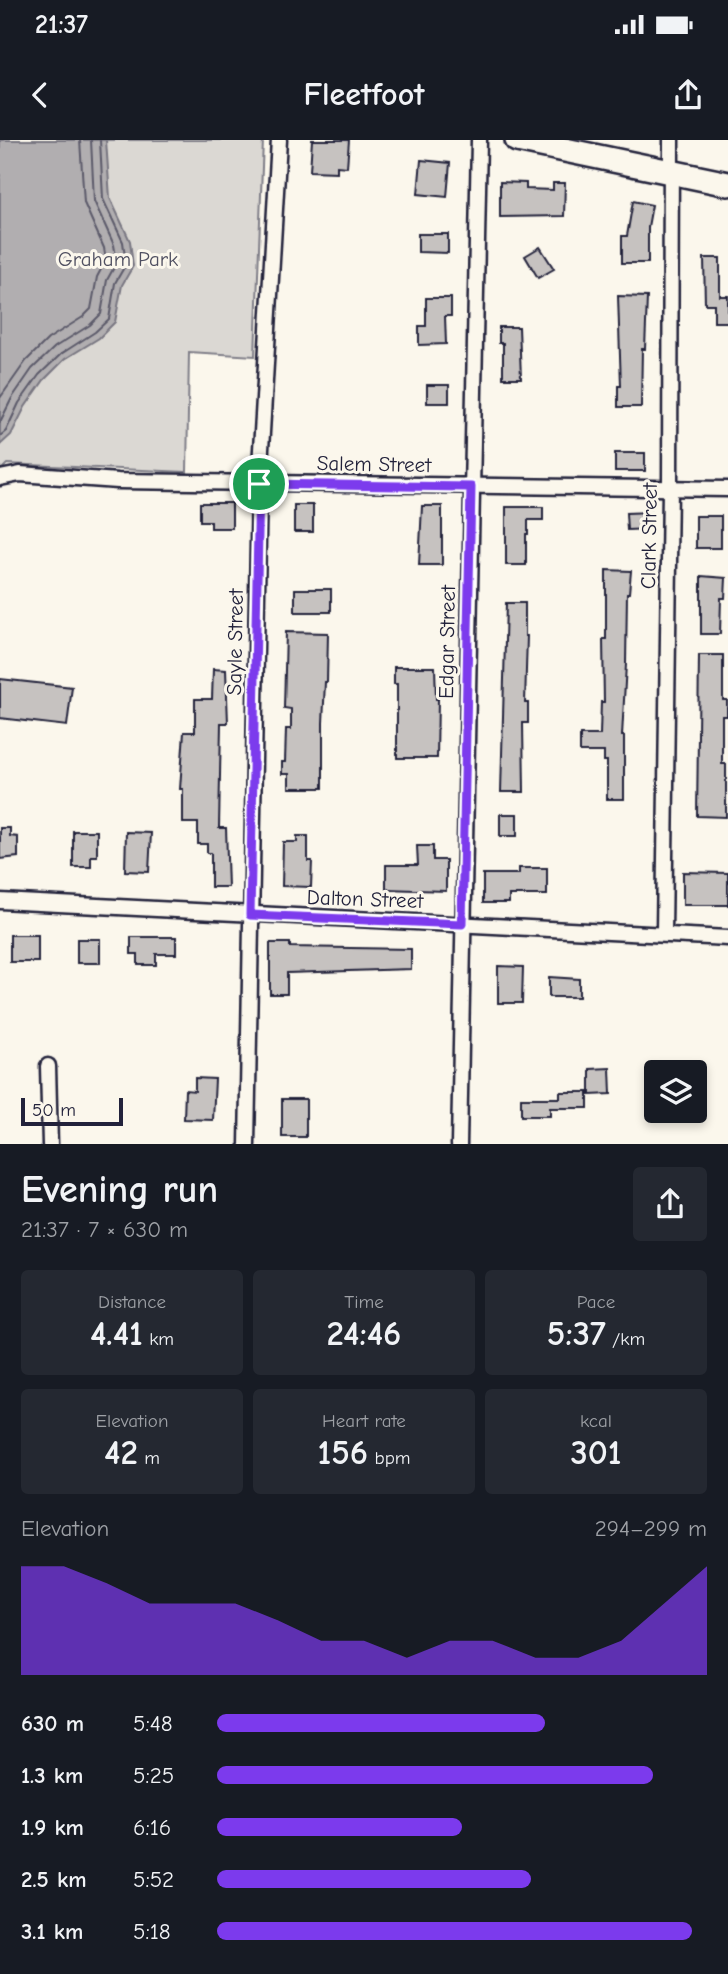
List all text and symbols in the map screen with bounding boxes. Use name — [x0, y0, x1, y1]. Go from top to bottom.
text: 21:37 — [35, 10, 88, 40]
icon: back — [21, 76, 59, 114]
text: Fleetfoot — [303, 76, 425, 113]
icon: share — [669, 76, 707, 114]
park label: Graham Park — [58, 247, 178, 271]
street label: Salem Street — [317, 451, 432, 477]
pin — [229, 454, 289, 514]
icon: arrive — [240, 465, 278, 503]
street label: Clark Street — [636, 482, 662, 589]
street label: Edgar Street — [434, 584, 460, 699]
street label: Sayle Street — [222, 588, 248, 695]
street label: Dalton Street — [306, 885, 425, 913]
map controls — [644, 1060, 707, 1123]
button: layers — [644, 1060, 707, 1123]
scale bar — [21, 1096, 122, 1127]
text: 50 m — [32, 1099, 76, 1121]
button: share — [633, 1167, 707, 1241]
text: Evening run — [21, 1168, 218, 1212]
text: 21:37 · 7 × 630 m — [21, 1216, 188, 1243]
text: Distance — [98, 1291, 166, 1313]
text: Time — [344, 1291, 384, 1313]
text: Pace — [577, 1291, 615, 1313]
text: 4.41 — [90, 1313, 143, 1354]
text: 24:46 — [327, 1313, 401, 1354]
text: 5:37 — [547, 1313, 606, 1354]
text: km — [143, 1328, 174, 1350]
text: /km — [606, 1328, 645, 1350]
text: Elevation — [96, 1410, 168, 1432]
text: Heart rate — [322, 1410, 406, 1432]
text: kcal — [580, 1410, 612, 1432]
text: 42 — [104, 1432, 138, 1473]
text: 156 — [318, 1432, 368, 1473]
text: 301 — [570, 1432, 622, 1473]
text: m — [138, 1447, 160, 1469]
text: bpm — [368, 1447, 410, 1469]
text: Elevation — [21, 1515, 109, 1542]
text: 294–299 m — [595, 1515, 707, 1542]
text: 630 m — [21, 1710, 84, 1737]
text: 5:48 — [133, 1710, 173, 1737]
text: 1.3 km — [21, 1762, 83, 1789]
text: 5:25 — [133, 1762, 174, 1789]
text: 1.9 km — [21, 1814, 84, 1841]
text: 6:16 — [133, 1814, 171, 1841]
text: 2.5 km — [21, 1866, 87, 1893]
text: 5:52 — [133, 1866, 174, 1893]
text: 3.1 km — [21, 1918, 83, 1945]
text: 5:18 — [133, 1918, 171, 1945]

